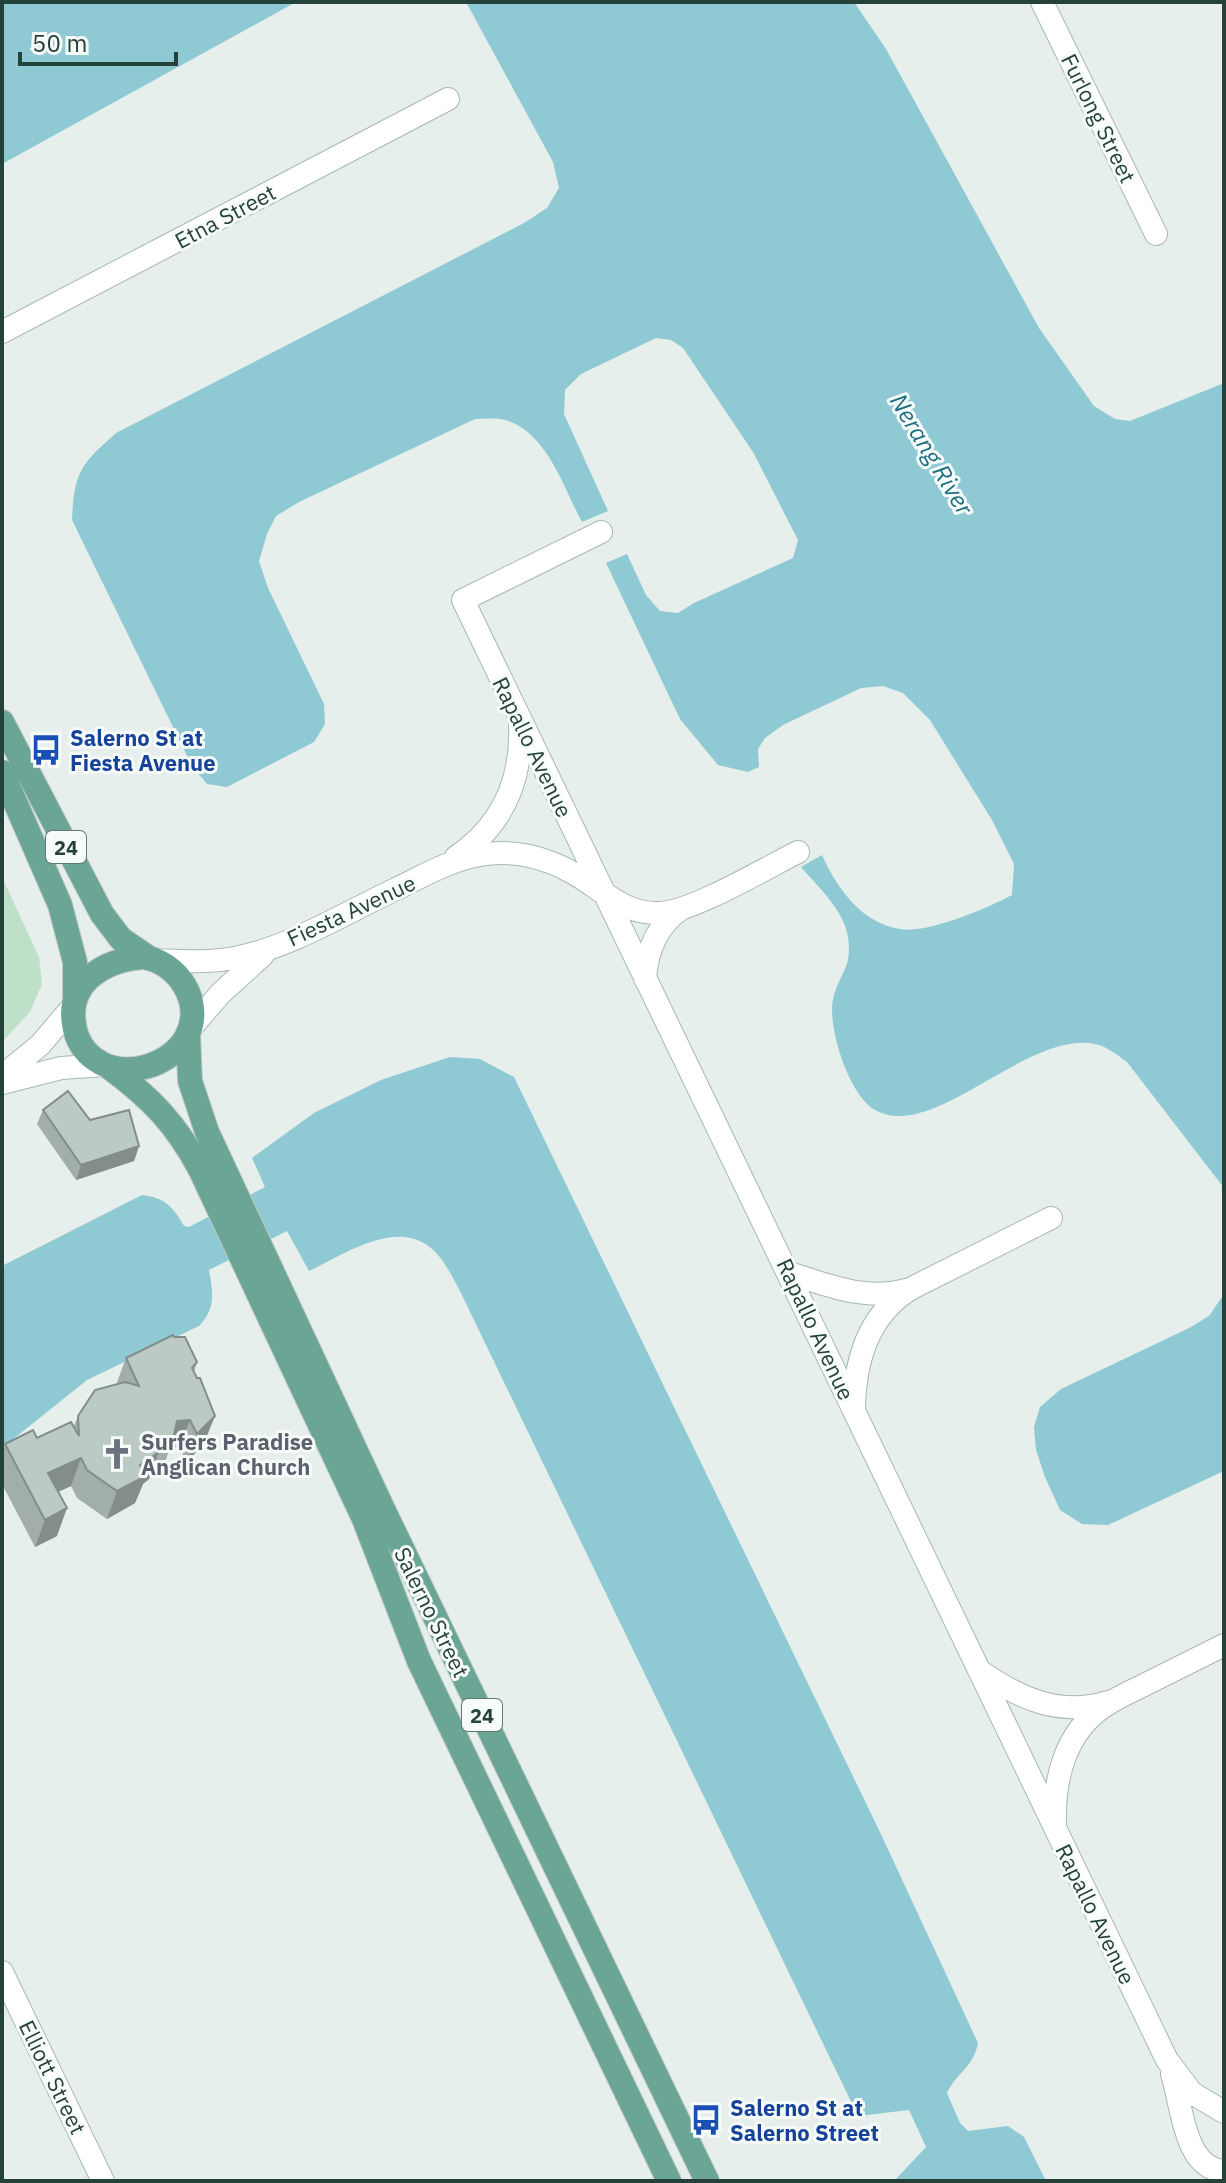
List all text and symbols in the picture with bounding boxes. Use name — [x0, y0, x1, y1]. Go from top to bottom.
scale bar — [20, 16, 176, 66]
text: 50 m — [32, 27, 87, 59]
street label: Furlong Street — [1055, 49, 1143, 187]
street label: Etna Street — [169, 177, 281, 255]
water label: Nerang River — [883, 387, 981, 522]
street label: Rapallo Avenue — [486, 672, 580, 822]
place label: Salerno St at Fiesta Avenue — [70, 723, 216, 777]
bus stop icon: Salerno St at Fiesta Avenue — [29, 733, 63, 767]
road number: 24 — [46, 831, 86, 863]
street label: Fiesta Avenue — [282, 868, 420, 952]
street label: Rapallo Avenue — [771, 1254, 861, 1404]
place label: Surfers Paradise Anglican Church — [141, 1427, 313, 1481]
church icon: Surfers Paradise Anglican Church — [100, 1437, 134, 1471]
street label: Salerno Street — [388, 1542, 476, 1682]
road number: 24 — [462, 1699, 502, 1731]
street label: Rapallo Avenue — [1049, 1839, 1143, 1989]
street label: Elliott Street — [13, 2015, 93, 2139]
place label: Salerno St at Salerno Street — [730, 2093, 879, 2147]
bus stop icon: Salerno St at Salerno Street — [689, 2103, 723, 2137]

